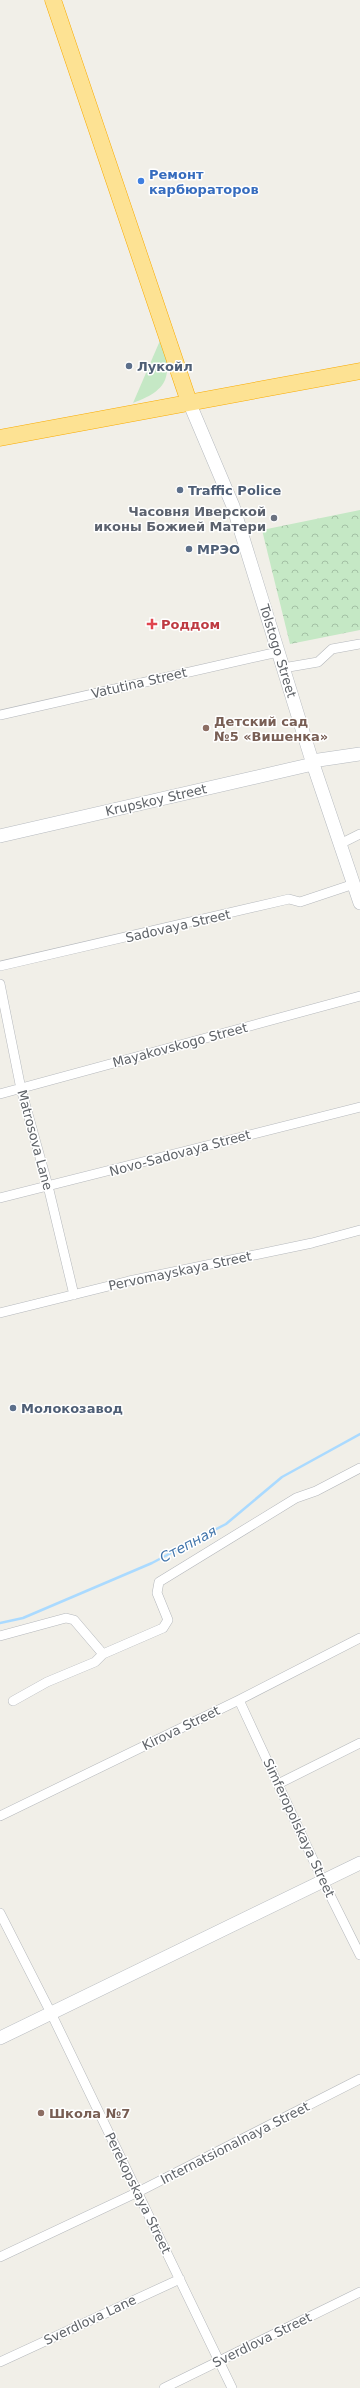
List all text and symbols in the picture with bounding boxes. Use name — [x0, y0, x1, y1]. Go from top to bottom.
place label: Ремонт карбюраторов — [149, 167, 259, 197]
marker: Ремонт карбюраторов — [136, 176, 146, 186]
place label: Лукойл — [137, 359, 193, 374]
marker: Лукойл — [124, 361, 134, 371]
place label: Traffic Police — [188, 483, 281, 498]
marker: Traffic Police — [175, 485, 185, 495]
place label: Часовня Иверской иконы Божией Матери — [94, 504, 266, 534]
marker: Часовня Иверской иконы Божией Матери — [269, 513, 279, 523]
place label: МРЭО — [197, 542, 240, 557]
marker: МРЭО — [184, 544, 194, 554]
street label: Tolstogo Street — [256, 601, 299, 700]
place label: Роддом — [161, 617, 220, 632]
marker: Роддом — [146, 618, 158, 630]
street label: Vatutina Street — [90, 665, 188, 701]
place label: Детский сад №5 «Вишенка» — [214, 714, 328, 744]
marker: Детский сад №5 «Вишенка» — [201, 723, 211, 733]
street label: Krupskoy Street — [104, 781, 208, 819]
street label: Sadovaya Street — [124, 907, 232, 945]
street label: Mayakovskogo Street — [111, 1020, 249, 1070]
street label: Matrosova Lane — [14, 1088, 56, 1192]
street label: Novo-Sadovaya Street — [108, 1127, 252, 1179]
street label: Pervomayskaya Street — [107, 1248, 253, 1294]
place label: Молокозавод — [21, 1401, 123, 1416]
marker: Молокозавод — [8, 1403, 18, 1413]
water label: Степная — [157, 1522, 219, 1566]
street label: Kirova Street — [140, 1703, 222, 1753]
street label: Simferopolskaya Street — [260, 1756, 338, 1900]
street label: Internatsionalnaya Street — [158, 2099, 312, 2187]
place label: Школа №7 — [49, 2106, 130, 2121]
marker: Школа №7 — [36, 2108, 46, 2118]
street label: Perekopskaya Street — [102, 2130, 174, 2256]
street label: Sverdlova Lane — [41, 2292, 139, 2348]
street label: Sverdlova Street — [210, 2310, 314, 2370]

